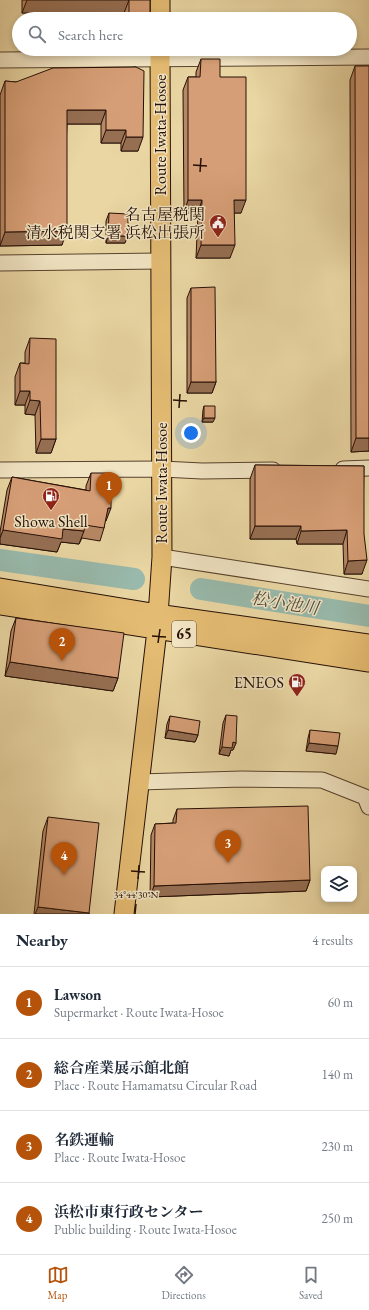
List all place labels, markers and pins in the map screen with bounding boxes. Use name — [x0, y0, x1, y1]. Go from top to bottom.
place label: 名古屋税関 清水税関支署 浜松出張所 — [26, 204, 205, 243]
public building icon: 名古屋税関 清水税関支署 浜松出張所 — [208, 213, 228, 238]
pin: 1 — [96, 472, 122, 505]
fuel station icon: Showa Shell — [41, 486, 61, 511]
place label: Showa Shell — [14, 511, 88, 532]
pin: 2 — [49, 628, 75, 661]
place label: ENEOS — [234, 672, 284, 693]
fuel station icon: ENEOS — [287, 672, 307, 697]
pin: 3 — [215, 830, 241, 863]
pin: 4 — [51, 842, 77, 875]

